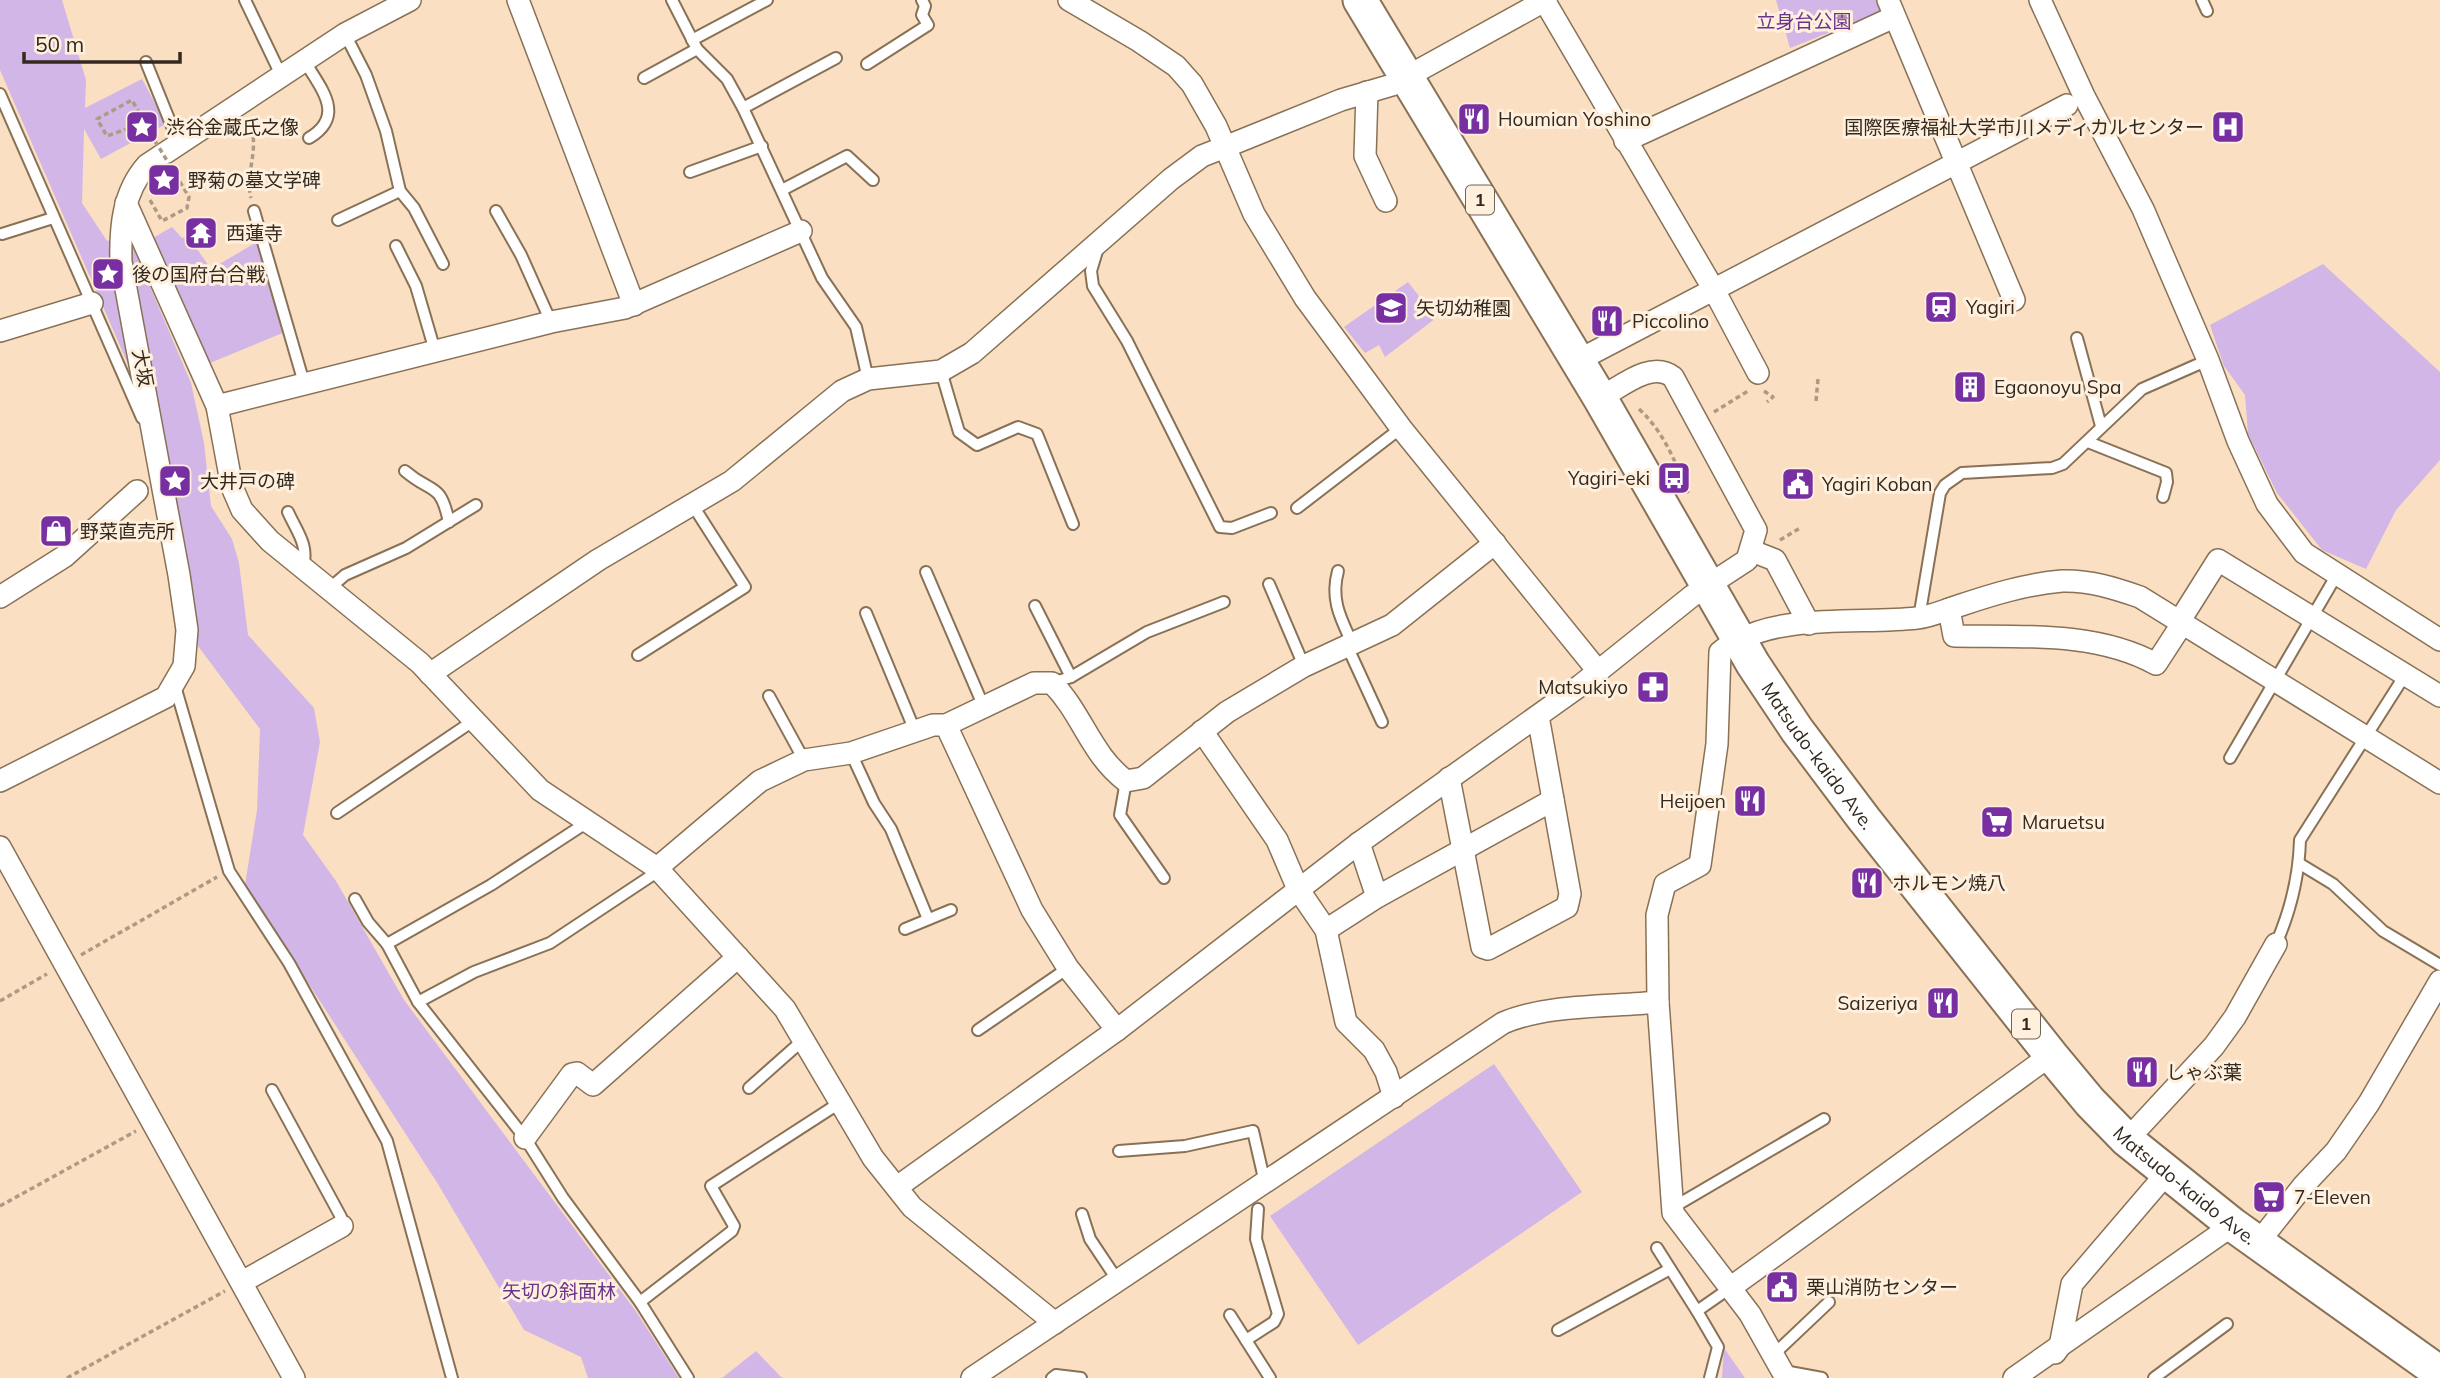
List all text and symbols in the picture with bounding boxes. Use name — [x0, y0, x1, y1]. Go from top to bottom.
park label: 立身台公園 — [1756, 9, 1852, 33]
scale bar — [24, 21, 180, 65]
text: 50 m — [35, 31, 84, 57]
restaurant icon: Houmian Yoshino — [1455, 100, 1493, 138]
place label: Houmian Yoshino — [1498, 107, 1651, 131]
place icon: 渋谷金蔵氏之像 — [123, 108, 161, 146]
hospital icon: 国際医療福祉大学市川メディカルセンター — [2209, 108, 2247, 146]
place label: 渋谷金蔵氏之像 — [166, 115, 299, 139]
place label: 国際医療福祉大学市川メディカルセンター — [1844, 115, 2204, 139]
place icon: 野菊の墓文学碑 — [145, 161, 183, 199]
place label: 野菊の墓文学碑 — [188, 168, 321, 192]
road number: 1 — [1466, 186, 1494, 215]
temple icon: 西蓮寺 — [182, 214, 220, 252]
place label: 西蓮寺 — [226, 221, 283, 245]
place icon: 後の国府台合戦 — [89, 255, 127, 293]
place label: 後の国府台合戦 — [132, 262, 265, 286]
station icon: Yagiri — [1922, 288, 1960, 326]
school or university icon: 矢切幼稚園 — [1372, 289, 1410, 327]
place label: Yagiri — [1965, 295, 2015, 319]
place label: 矢切幼稚園 — [1416, 296, 1511, 320]
restaurant icon: Piccolino — [1588, 302, 1626, 340]
place label: Piccolino — [1632, 309, 1709, 333]
street label: 大坂 — [128, 347, 158, 389]
building icon: Egaonoyu Spa — [1951, 368, 1989, 406]
place label: Egaonoyu Spa — [1994, 375, 2121, 399]
bus stop icon: Yagiri-eki — [1655, 459, 1693, 497]
place icon: 大井戸の碑 — [156, 462, 194, 500]
public building icon: Yagiri Koban — [1779, 465, 1817, 503]
place label: Yagiri-eki — [1567, 466, 1650, 490]
place label: 大井戸の碑 — [200, 469, 295, 493]
place label: Yagiri Koban — [1821, 472, 1932, 496]
shop icon: 野菜直売所 — [37, 512, 75, 550]
place label: 野菜直売所 — [80, 519, 175, 543]
pharmacy icon: Matsukiyo — [1634, 668, 1672, 706]
place label: Matsukiyo — [1538, 675, 1628, 699]
street label: Matsudo-kaido Ave. — [1756, 677, 1880, 834]
restaurant icon: Heijoen — [1731, 782, 1769, 820]
place label: Heijoen — [1660, 789, 1726, 813]
supermarket icon: Maruetsu — [1978, 803, 2016, 841]
place label: Maruetsu — [2022, 810, 2105, 834]
restaurant icon: ホルモン焼八 — [1848, 864, 1886, 902]
place label: ホルモン焼八 — [1892, 871, 2006, 895]
restaurant icon: Saizeriya — [1924, 984, 1962, 1022]
place label: Saizeriya — [1838, 991, 1918, 1015]
road number: 1 — [2012, 1009, 2040, 1038]
restaurant icon: しゃぶ葉 — [2123, 1053, 2161, 1091]
place label: しゃぶ葉 — [2166, 1060, 2242, 1084]
street label: Matsudo-kaido Ave. — [2108, 1121, 2261, 1250]
supermarket icon: 7-Eleven — [2250, 1178, 2288, 1216]
place label: 7-Eleven — [2294, 1185, 2371, 1209]
public building icon: 栗山消防センター — [1763, 1268, 1801, 1306]
place label: 栗山消防センター — [1806, 1275, 1958, 1299]
park label: 矢切の斜面林 — [502, 1279, 616, 1303]

